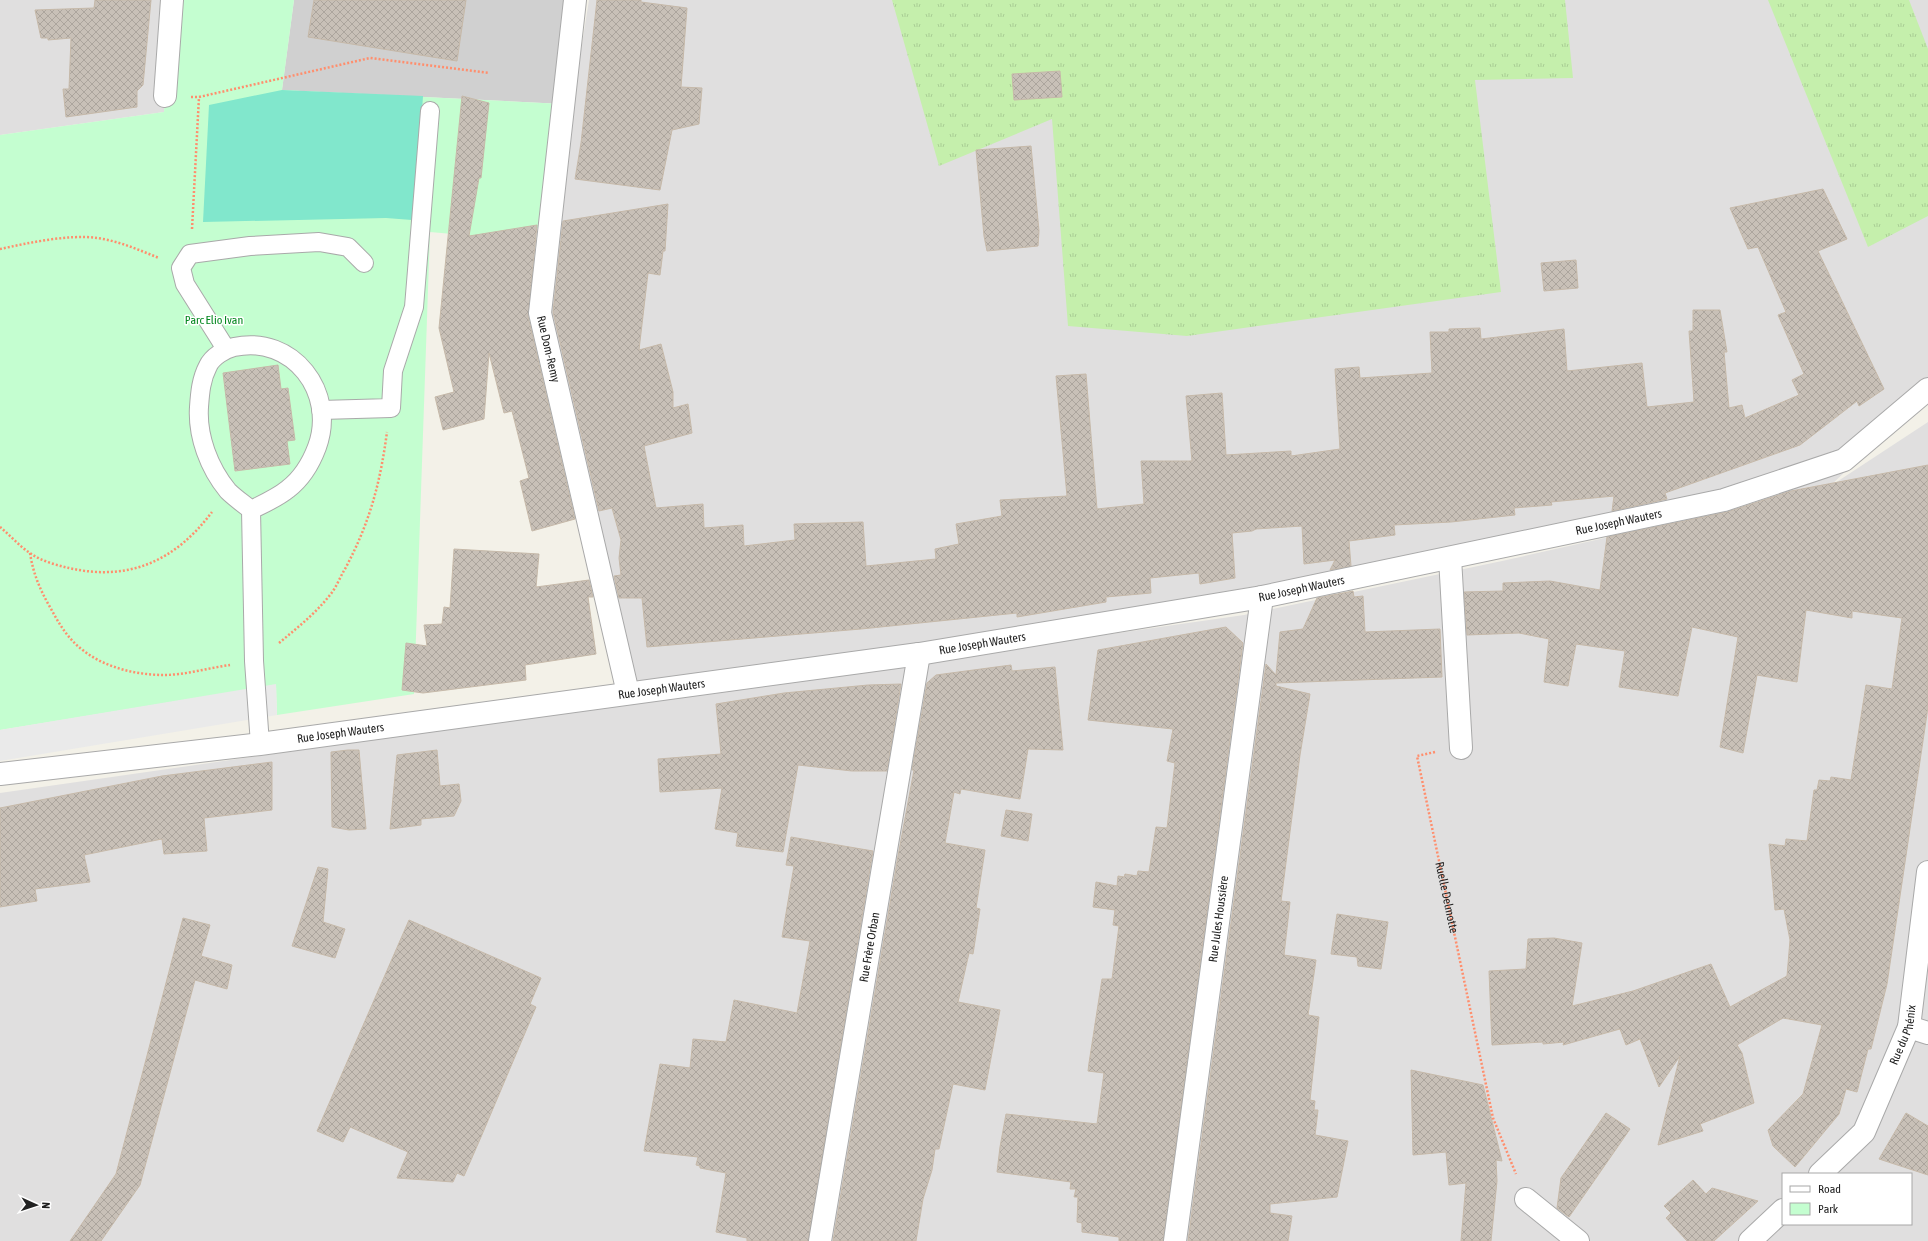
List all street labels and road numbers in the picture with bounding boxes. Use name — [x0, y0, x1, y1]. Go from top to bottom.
street label: Rue Dom-Remy — [534, 314, 563, 384]
street label: Rue Joseph Wauters — [1574, 506, 1663, 538]
street label: Rue Joseph Wauters — [1258, 573, 1346, 604]
street label: Rue Joseph Wauters — [938, 629, 1027, 658]
street label: Rue Joseph Wauters — [617, 676, 706, 702]
street label: Rue Joseph Wauters — [296, 720, 385, 746]
street label: Ruelle Delmotte — [1432, 861, 1461, 934]
street label: Rue Jules Houssière — [1206, 875, 1231, 963]
street label: Rue Frère Orban — [857, 911, 882, 983]
street label: Rue du Phénix — [1887, 1004, 1919, 1067]

